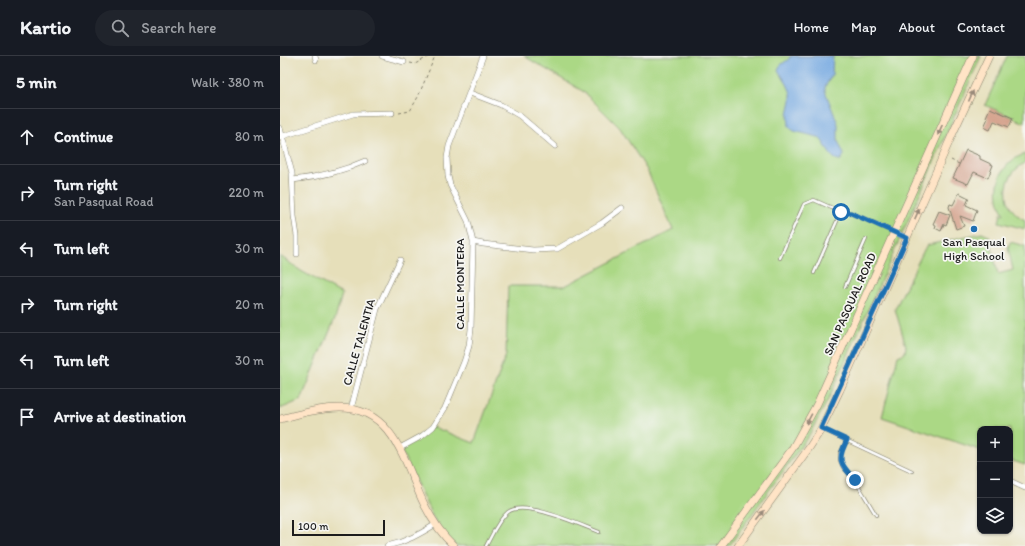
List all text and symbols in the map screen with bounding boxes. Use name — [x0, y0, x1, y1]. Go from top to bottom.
search box — [95, 10, 375, 46]
text: Kartio — [20, 16, 71, 39]
icon: search — [109, 17, 131, 39]
text: Search here — [141, 19, 216, 37]
text: Home — [794, 19, 829, 36]
text: Map — [851, 19, 877, 36]
text: About — [899, 19, 935, 36]
text: Contact — [957, 19, 1005, 36]
text: 5 min — [16, 72, 56, 92]
text: Walk · 380 m — [191, 75, 264, 90]
one-way arrow — [968, 90, 974, 102]
one-way arrow — [936, 124, 943, 136]
icon: ahead — [16, 126, 38, 148]
text: Continue — [54, 128, 113, 146]
text: 80 m — [235, 129, 264, 144]
text: Turn right — [54, 176, 118, 194]
icon: right — [16, 182, 38, 204]
text: 220 m — [228, 185, 264, 200]
text: San Pasqual Road — [54, 194, 153, 209]
route start — [832, 203, 850, 221]
one-way arrow — [915, 208, 921, 220]
marker: San Pasqual High School — [969, 224, 979, 234]
place label: San Pasqual High School — [942, 235, 1006, 263]
icon: left — [16, 238, 38, 260]
street label: CALLE MONTERA — [453, 238, 467, 330]
text: Turn left — [54, 240, 109, 258]
text: 30 m — [235, 241, 264, 256]
street label: SAN PASQUAL ROAD — [821, 250, 879, 358]
icon: right — [16, 294, 38, 316]
text: Turn right — [54, 296, 118, 314]
text: 20 m — [235, 297, 264, 312]
street label: CALLE TALENTIA — [340, 297, 378, 387]
icon: left — [16, 350, 38, 372]
text: Turn left — [54, 352, 109, 370]
text: 30 m — [235, 353, 264, 368]
icon: arrive — [16, 406, 38, 428]
text: Arrive at destination — [54, 408, 186, 426]
one-way arrow — [806, 413, 813, 425]
map controls — [977, 426, 1013, 534]
button: + — [977, 426, 1013, 462]
button: − — [977, 462, 1013, 498]
route end — [846, 471, 864, 489]
button: layers — [977, 498, 1013, 534]
one-way arrow — [757, 509, 765, 520]
scale bar — [292, 518, 385, 537]
text: 100 m — [298, 520, 328, 533]

